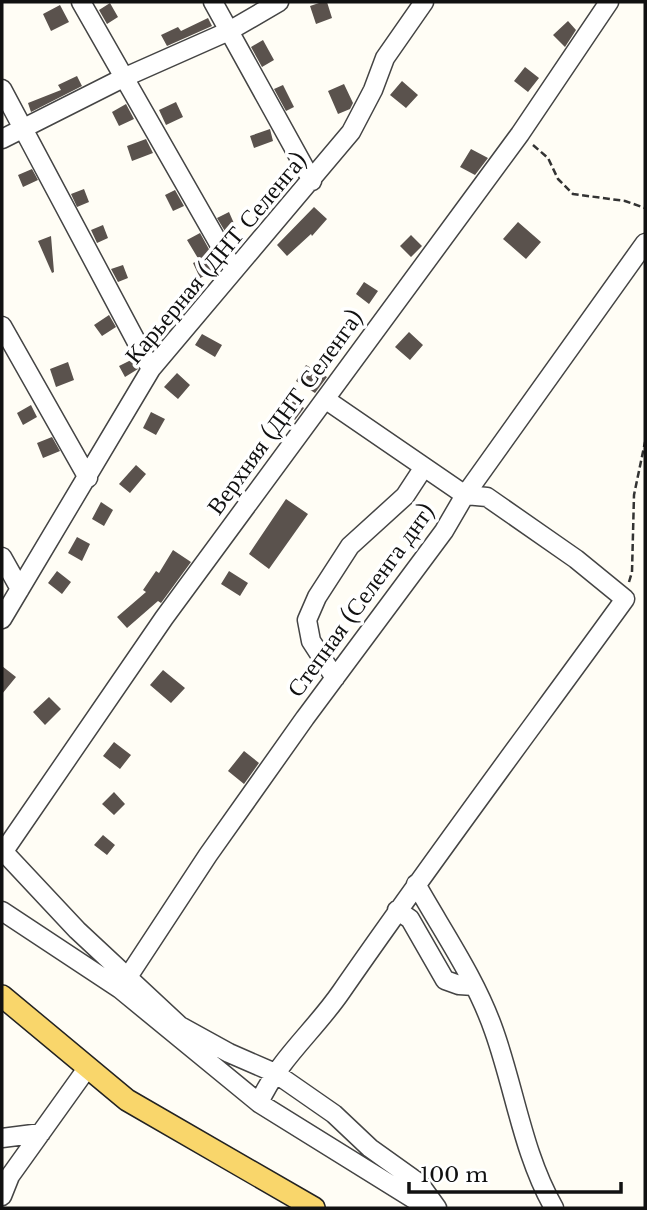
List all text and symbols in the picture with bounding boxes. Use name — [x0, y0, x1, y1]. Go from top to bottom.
street label: Карьерная (ДНТ Селенга) — [119, 146, 313, 369]
street label: Верхняя (ДНТ Селенга) — [200, 303, 369, 520]
street label: Степная (Селенга днт) — [281, 497, 441, 702]
scale bar — [409, 1150, 621, 1194]
text: 100 m — [420, 1162, 488, 1188]

